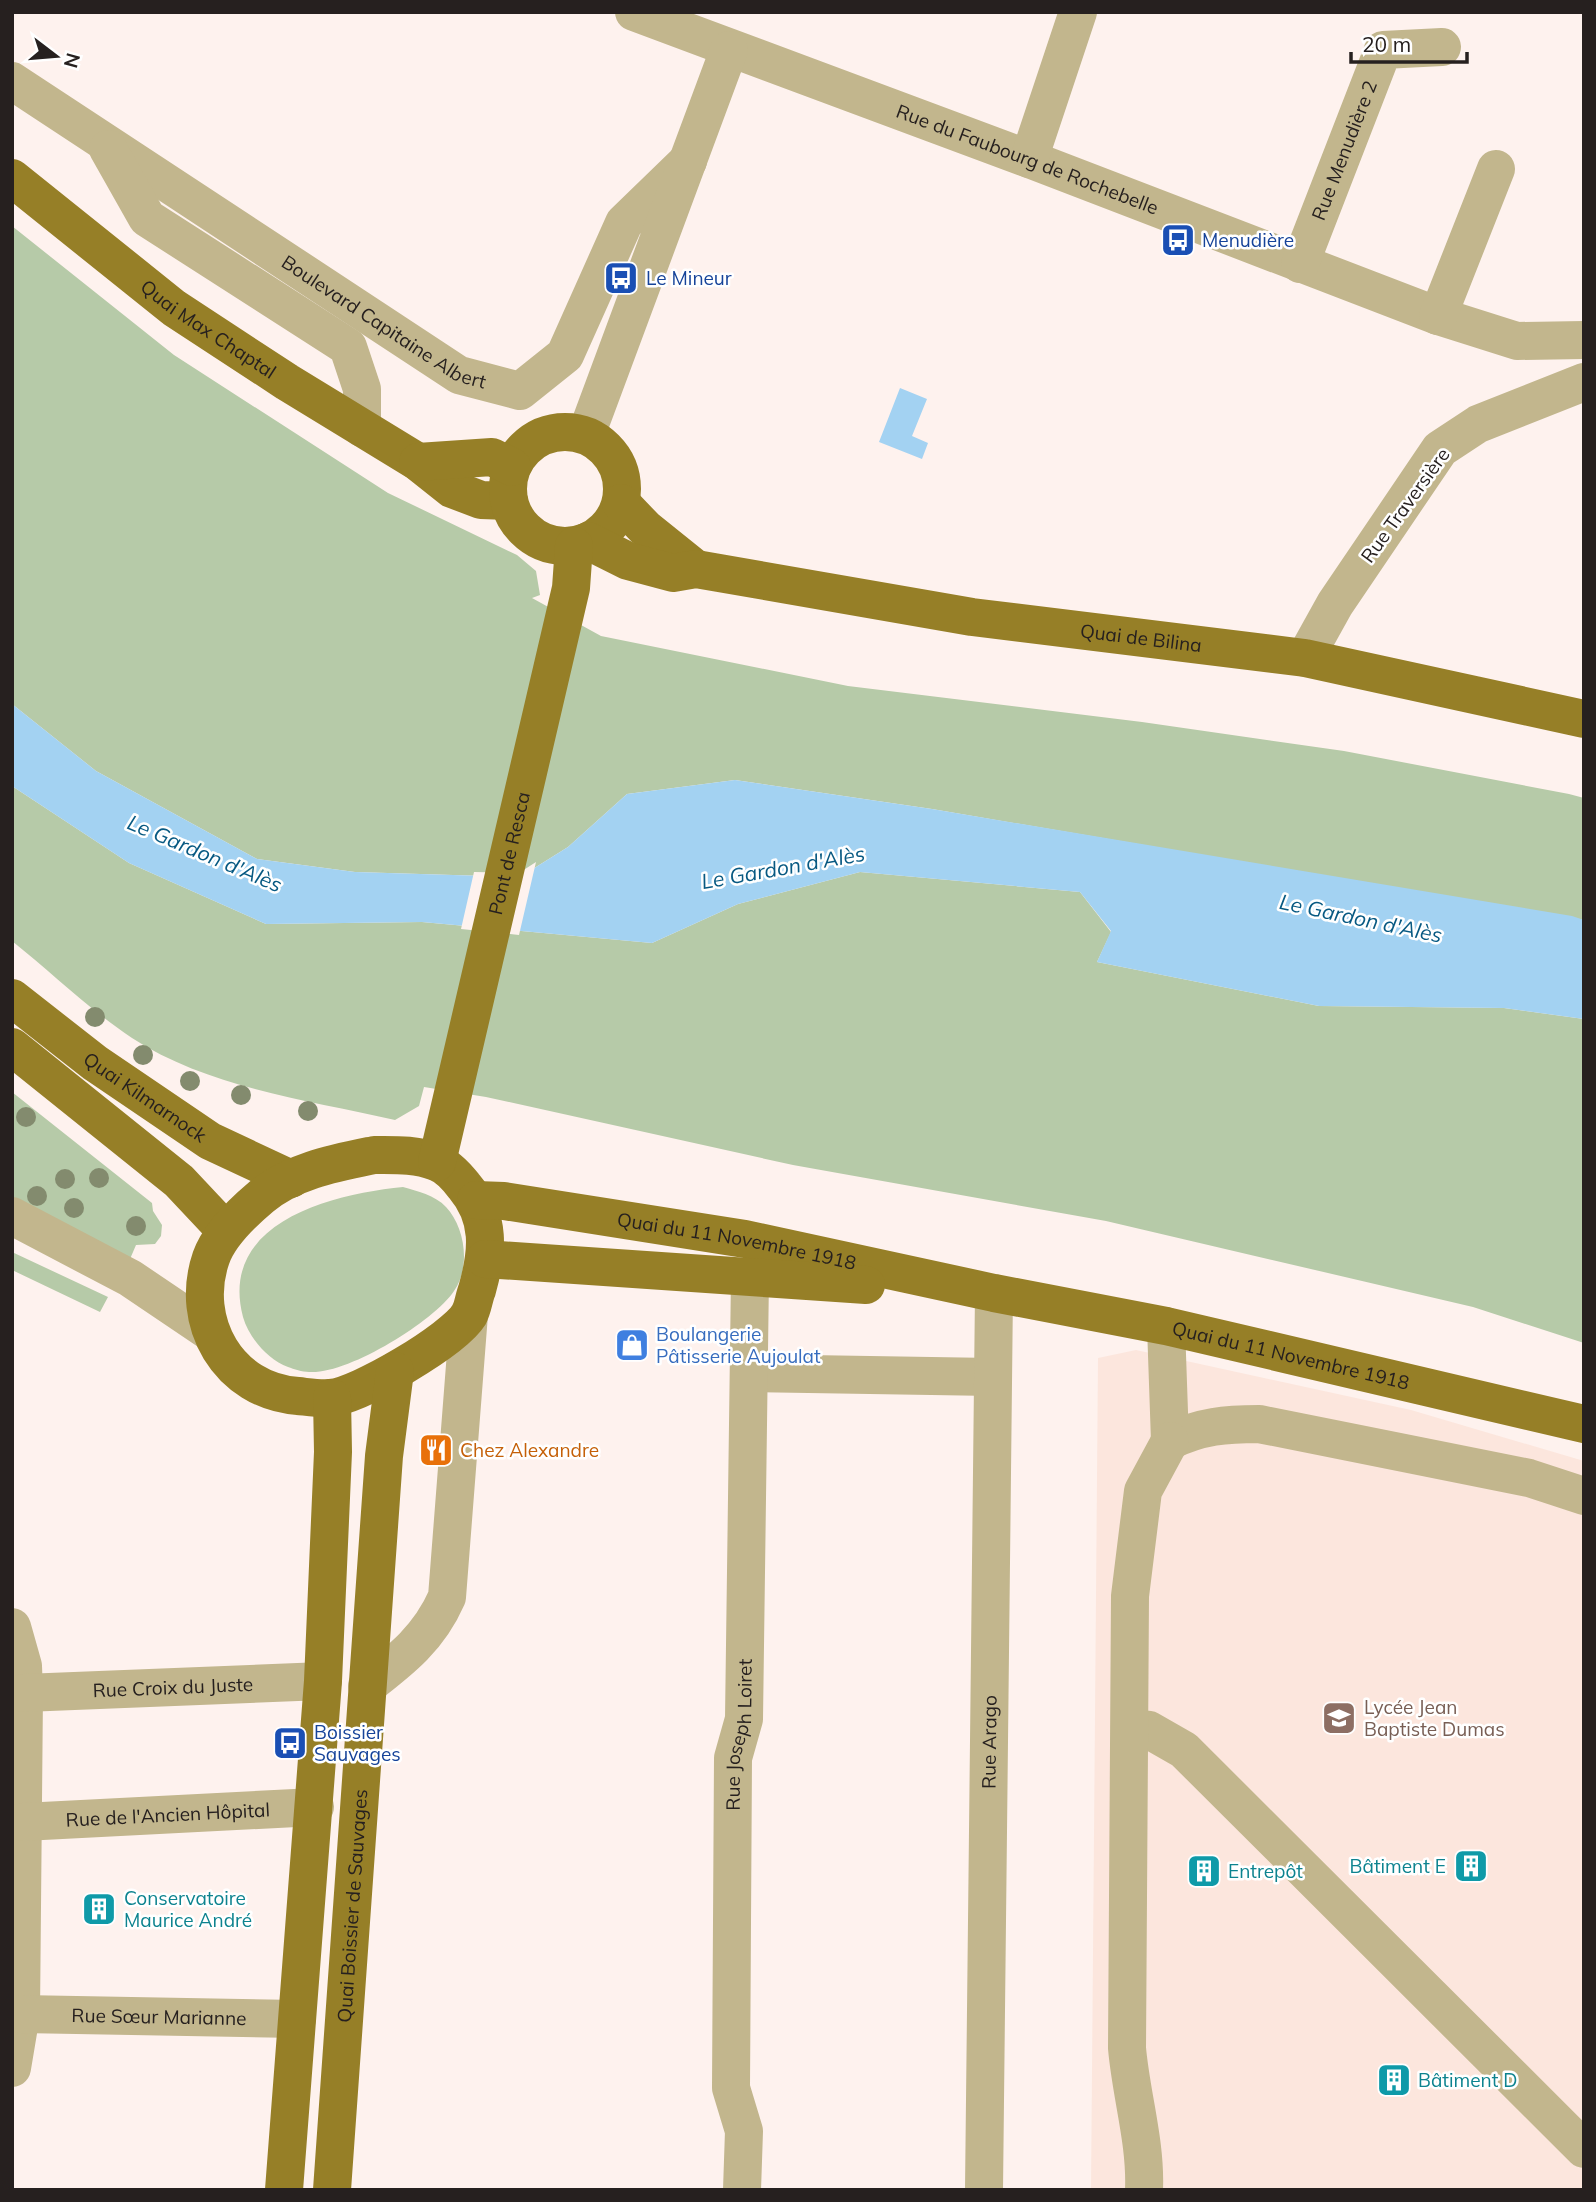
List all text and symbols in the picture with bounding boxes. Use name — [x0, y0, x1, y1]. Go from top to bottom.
north arrow — [21, 21, 91, 91]
scale bar — [1351, 21, 1466, 65]
text: 20 m — [1362, 31, 1411, 57]
text: N — [59, 50, 86, 71]
street label: Rue Menudière 2 — [1306, 77, 1382, 224]
street label: Rue du Faubourg de Rochebelle — [893, 99, 1162, 220]
bus stop icon: Menudière — [1159, 221, 1197, 259]
place label: Menudière — [1202, 228, 1294, 252]
street label: Boulevard Capitaine Albert — [277, 250, 489, 394]
bus stop icon: Le Mineur — [602, 259, 640, 297]
place label: Le Mineur — [646, 266, 732, 290]
street label: Quai Max Chaptal — [136, 274, 281, 384]
street label: Rue Traversière — [1355, 443, 1455, 567]
street label: Quai de Bilina — [1079, 618, 1203, 657]
street label: Pont de Resca — [483, 789, 535, 917]
water label: Le Gardon d'Alès — [124, 809, 286, 897]
water label: Le Gardon d'Alès — [699, 840, 867, 894]
water label: Le Gardon d'Alès — [1277, 888, 1445, 948]
street label: Quai Kilmarnock — [79, 1047, 212, 1147]
street label: Quai du 11 Novembre 1918 — [615, 1207, 858, 1275]
street label: Quai du 11 Novembre 1918 — [1170, 1316, 1412, 1395]
place label: Boulangerie Pâtisserie Aujoulat — [656, 1322, 821, 1368]
shop icon: Boulangerie Pâtisserie Aujoulat — [613, 1326, 651, 1364]
restaurant icon: Chez Alexandre — [417, 1431, 455, 1469]
place label: Chez Alexandre — [460, 1438, 599, 1462]
street label: Rue Joseph Loiret — [721, 1658, 757, 1811]
street label: Rue Croix du Juste — [92, 1672, 254, 1702]
street label: Rue Arago — [976, 1695, 1002, 1789]
place label: Lycée Jean Baptiste Dumas — [1364, 1695, 1505, 1741]
school or university icon: Lycée Jean Baptiste Dumas — [1320, 1699, 1358, 1737]
place label: Boissier Sauvages — [314, 1720, 401, 1766]
bus stop icon: Boissier Sauvages — [271, 1724, 309, 1762]
street label: Quai Boissier de Sauvages — [332, 1788, 372, 2023]
street label: Rue de l'Ancien Hôpital — [65, 1797, 270, 1832]
building icon: Bâtiment E — [1452, 1847, 1490, 1885]
building icon: Entrepôt — [1185, 1852, 1223, 1890]
place label: Bâtiment E — [1350, 1854, 1446, 1878]
place label: Entrepôt — [1228, 1859, 1303, 1883]
place label: Conservatoire Maurice André — [124, 1886, 252, 1932]
building icon: Conservatoire Maurice André — [80, 1890, 118, 1928]
street label: Rue Sœur Marianne — [71, 2003, 247, 2030]
building icon: Bâtiment D — [1375, 2061, 1413, 2099]
place label: Bâtiment D — [1418, 2068, 1517, 2092]

